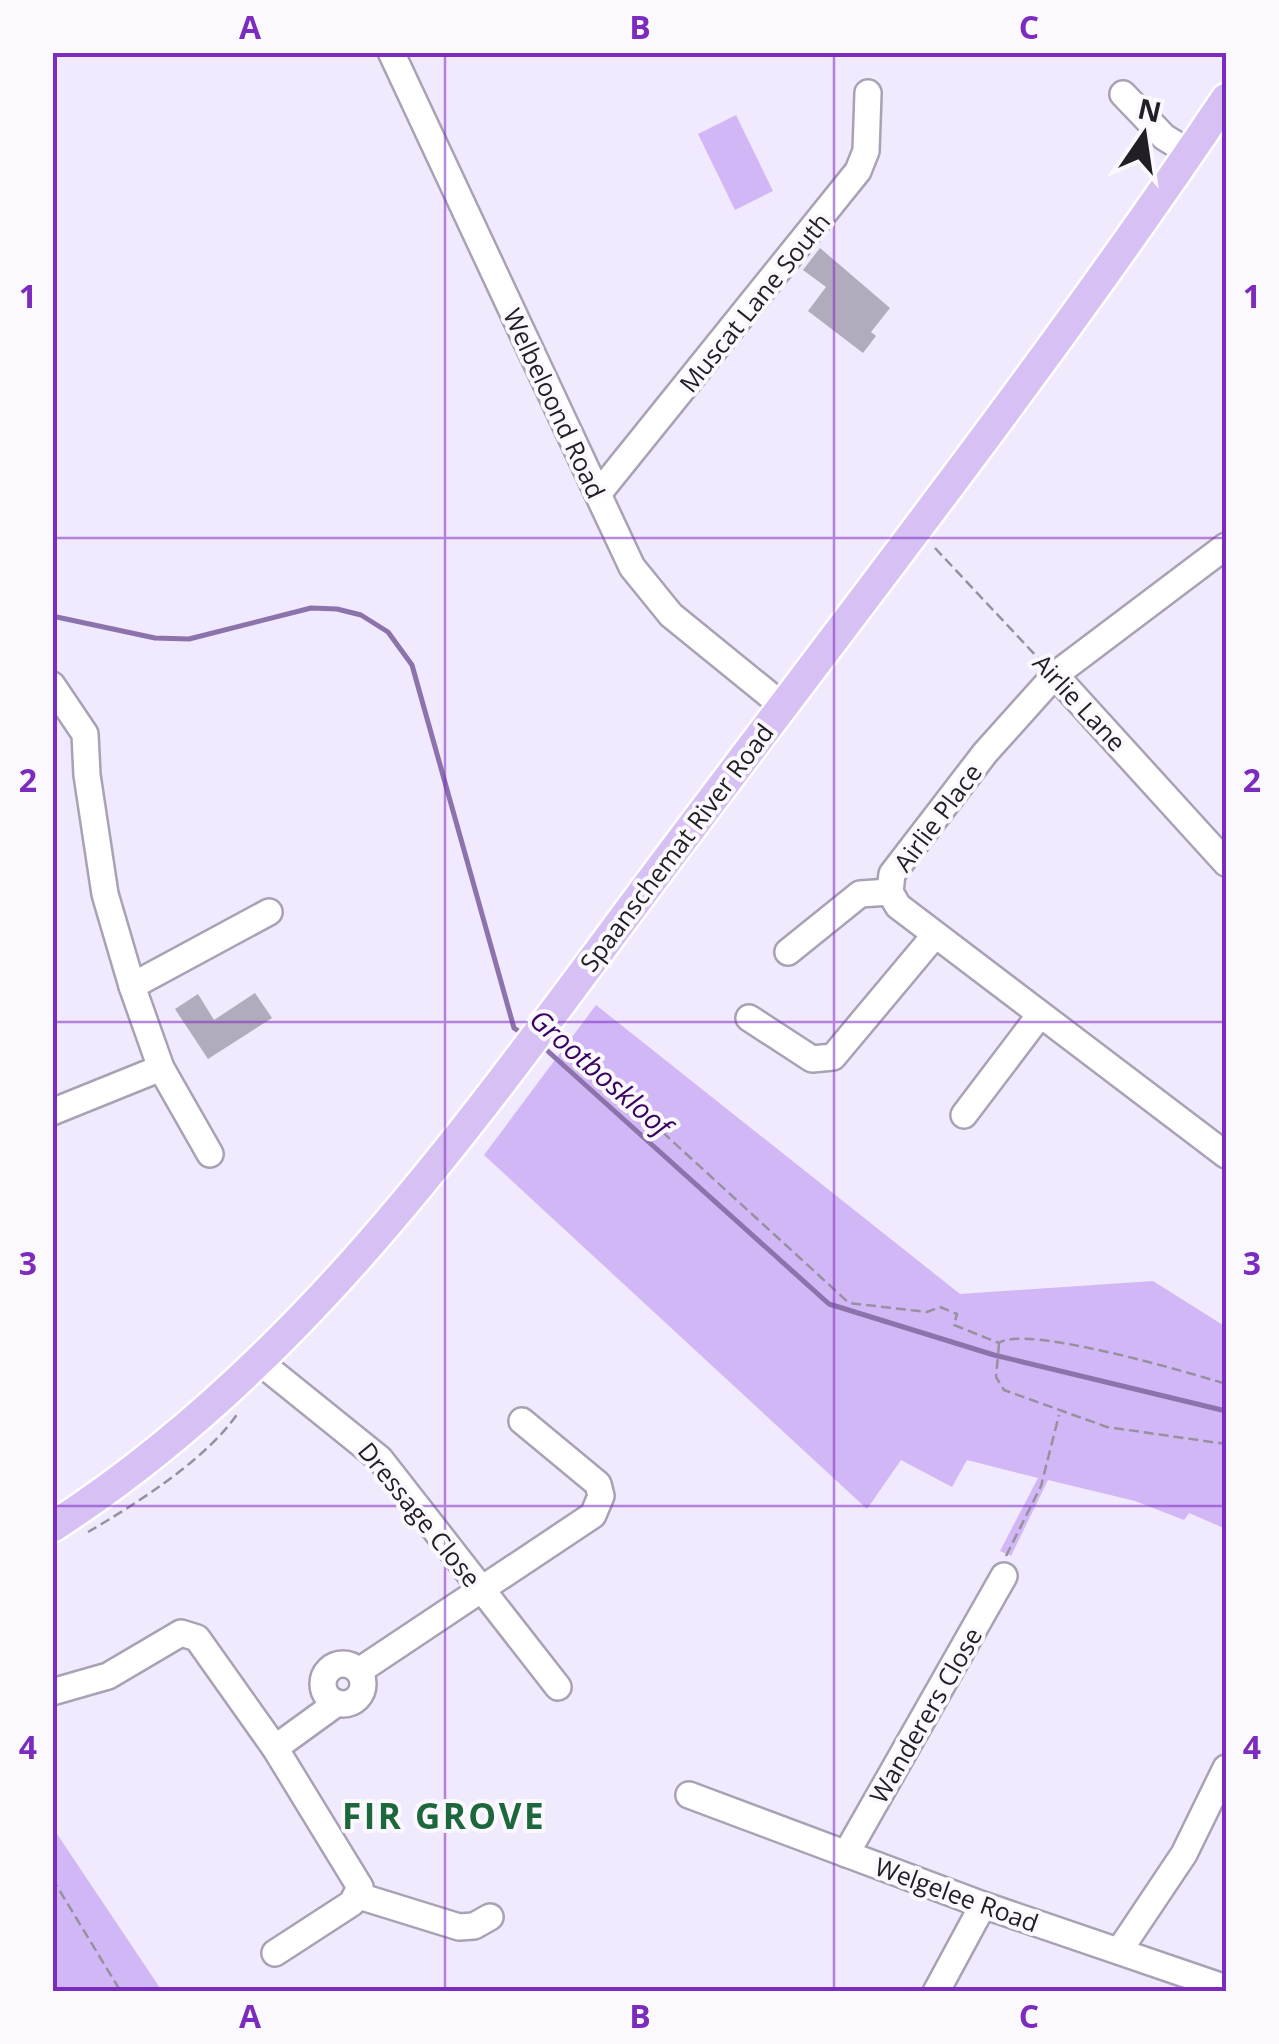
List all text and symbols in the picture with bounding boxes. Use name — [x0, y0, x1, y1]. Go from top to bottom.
text: A — [239, 5, 262, 48]
text: B — [629, 5, 651, 48]
text: C — [1019, 5, 1039, 48]
north arrow — [1094, 85, 1194, 185]
text: N — [1134, 89, 1165, 131]
street label: Muscat Lane South — [671, 205, 837, 399]
text: 1 — [19, 274, 37, 317]
text: 1 — [1243, 274, 1261, 317]
street label: Welbeloond Road — [496, 302, 614, 504]
street label: Airlie Lane — [1026, 646, 1134, 758]
street label: Spaanschemat River Road — [571, 716, 781, 978]
street label: Airlie Place — [885, 756, 989, 878]
text: 2 — [19, 758, 37, 801]
text: 2 — [1243, 758, 1261, 801]
water label: Grootboskloof — [522, 1000, 683, 1147]
text: 3 — [19, 1241, 37, 1284]
text: 3 — [1243, 1241, 1261, 1284]
street label: Dressage Close — [351, 1434, 489, 1594]
street label: Wanderers Close — [861, 1621, 989, 1809]
text: 4 — [19, 1725, 37, 1768]
text: 4 — [1243, 1725, 1261, 1768]
district label: FIR GROVE — [342, 1792, 546, 1839]
street label: Welgelee Road — [871, 1849, 1043, 1939]
text: A — [239, 1994, 262, 2037]
text: B — [629, 1994, 651, 2037]
text: C — [1019, 1994, 1039, 2037]

